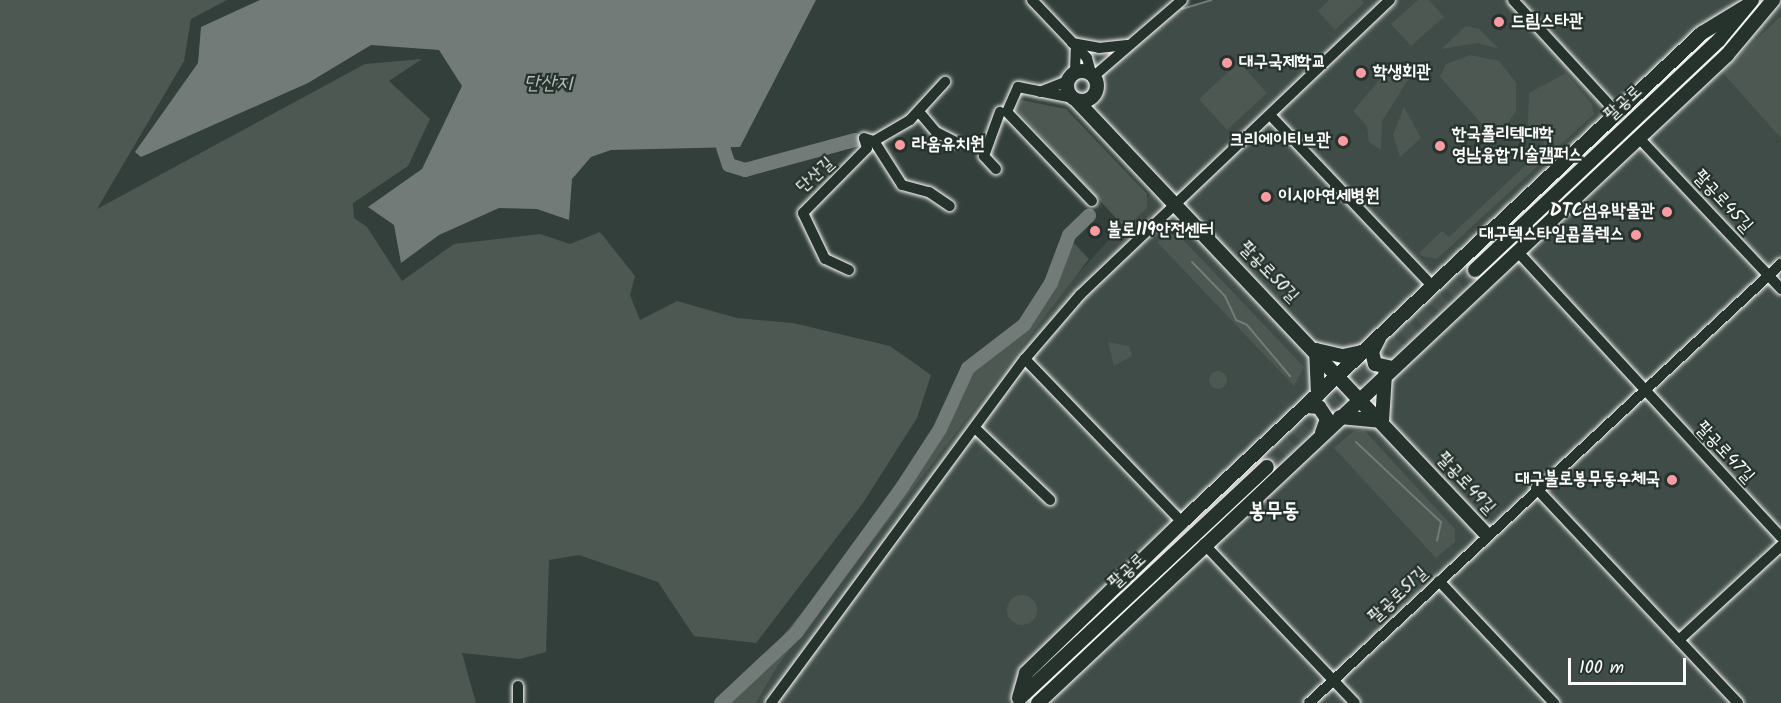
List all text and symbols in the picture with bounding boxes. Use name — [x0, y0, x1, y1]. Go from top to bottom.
place label: 드림스타관 — [1511, 11, 1583, 33]
marker: 드림스타관 — [1492, 15, 1506, 29]
place label: 대구국제학교 — [1239, 52, 1326, 74]
marker: 대구국제학교 — [1220, 56, 1234, 70]
place label: 학생회관 — [1373, 62, 1431, 84]
marker: 학생회관 — [1354, 66, 1368, 80]
water label: 단산지 — [524, 72, 572, 96]
street label: 팔공로 — [1601, 81, 1647, 127]
place label: 한국폴리텍대학 영남융합기술캠퍼스 — [1452, 125, 1582, 168]
place label: 크리에이티브관 — [1230, 130, 1331, 152]
place label: 라움유치원 — [912, 134, 984, 156]
marker: 크리에이티브관 — [1336, 134, 1350, 148]
marker: 라움유치원 — [893, 138, 907, 152]
marker: 한국폴리텍대학 영남융합기술캠퍼스 — [1433, 139, 1447, 153]
street label: 단산길 — [793, 153, 839, 199]
street label: 팔공로45길 — [1688, 166, 1756, 238]
place label: 이시아연세병원 — [1278, 186, 1379, 208]
marker: 이시아연세병원 — [1259, 190, 1273, 204]
place label: DTC섬유박물관 — [1550, 201, 1655, 223]
marker: DTC섬유박물관 — [1660, 205, 1674, 219]
place label: 불로119안전센터 — [1107, 220, 1214, 242]
marker: 불로119안전센터 — [1088, 224, 1102, 238]
place label: 대구텍스타일콤플렉스 — [1479, 224, 1624, 246]
marker: 대구텍스타일콤플렉스 — [1629, 228, 1643, 242]
street label: 팔공로50길 — [1234, 238, 1302, 308]
street label: 팔공로47길 — [1690, 418, 1758, 488]
street label: 팔공로49길 — [1431, 449, 1499, 519]
place label: 대구불로봉무동우체국 — [1515, 469, 1660, 491]
marker: 대구불로봉무동우체국 — [1665, 473, 1679, 487]
district label: 봉무동 — [1249, 499, 1299, 525]
street label: 팔공로 — [1105, 549, 1151, 595]
street label: 팔공로51길 — [1365, 563, 1433, 629]
scale bar — [1571, 646, 1690, 684]
text: 100 m — [1579, 654, 1624, 683]

